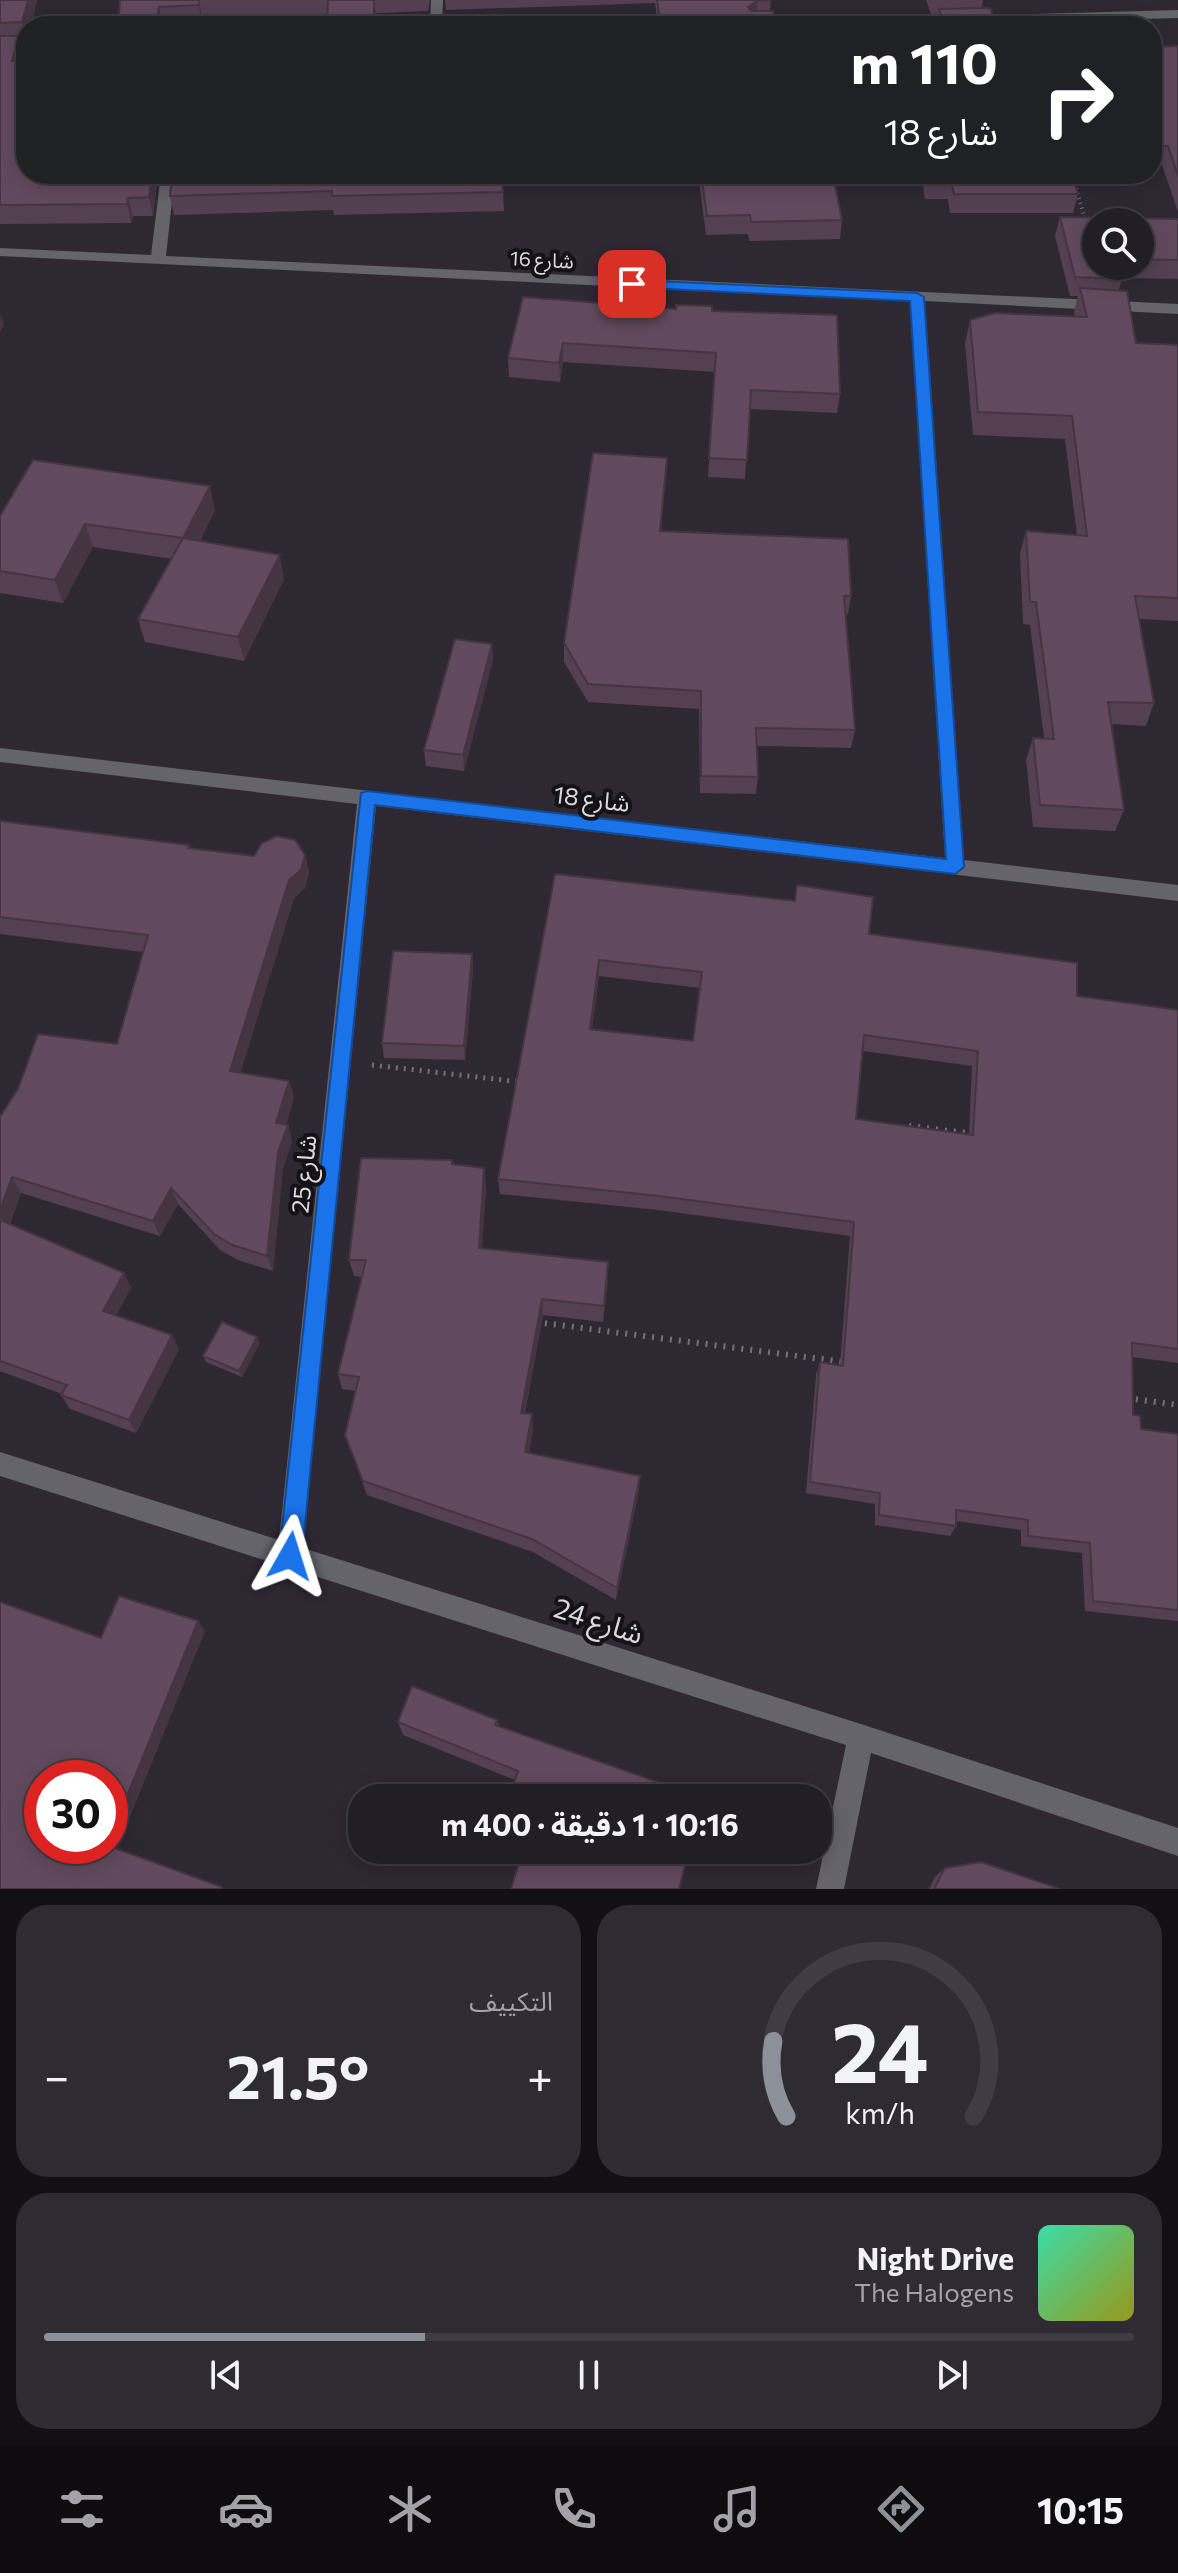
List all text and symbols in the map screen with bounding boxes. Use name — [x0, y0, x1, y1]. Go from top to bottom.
text: 110 m — [851, 27, 998, 96]
icon: right — [1026, 48, 1130, 152]
text: شارع 18 — [884, 108, 998, 152]
map controls — [1082, 208, 1154, 280]
button: search — [1082, 208, 1154, 280]
street label: شارع 16 — [509, 245, 574, 277]
pin — [598, 250, 666, 318]
icon: arrive — [610, 262, 654, 306]
street label: شارع 18 — [552, 779, 632, 821]
street label: شارع 25 — [284, 1133, 326, 1215]
position arrow — [248, 1514, 332, 1598]
street label: شارع 24 — [549, 1590, 648, 1655]
speed limit sign: 30 — [24, 1760, 128, 1864]
text: 10:16 · 1 دقيقة · 400 m — [441, 1805, 739, 1842]
text: التكييف — [469, 1985, 553, 2016]
text: 24 — [831, 1998, 928, 2100]
text: 21.5° — [227, 2038, 369, 2111]
text: − — [44, 2048, 69, 2102]
text: + — [527, 2048, 553, 2102]
text: km/h — [845, 2095, 914, 2130]
text: Night Drive — [857, 2239, 1014, 2276]
text: The Halogens — [854, 2276, 1014, 2307]
icon: previous — [204, 2353, 248, 2397]
icon: pause — [567, 2353, 611, 2397]
icon: next — [930, 2353, 974, 2397]
icon: filters — [54, 2481, 110, 2537]
icon: car — [218, 2481, 274, 2537]
icon: climate — [382, 2481, 438, 2537]
icon: phone — [546, 2481, 602, 2537]
icon: music — [709, 2481, 765, 2537]
icon: directions — [873, 2481, 929, 2537]
text: 10:15 — [1037, 2487, 1124, 2531]

